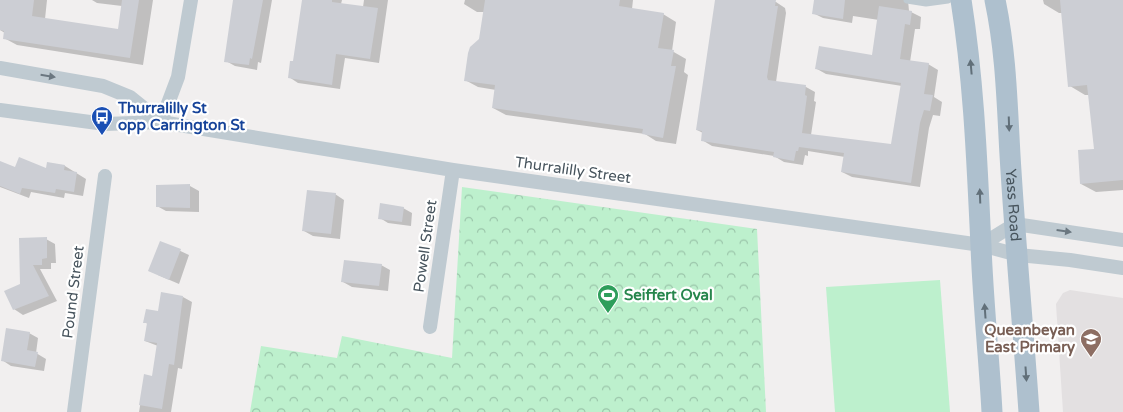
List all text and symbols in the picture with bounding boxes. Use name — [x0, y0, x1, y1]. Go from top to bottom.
one-way arrow — [967, 59, 975, 75]
one-way arrow — [41, 72, 57, 80]
place label: Thurralilly St opp Carrington St — [117, 99, 245, 135]
bus stop icon: Thurralilly St opp Carrington St — [90, 105, 114, 136]
one-way arrow — [1005, 116, 1013, 132]
street label: Thurralilly Street — [514, 153, 632, 187]
street label: Yass Road — [1002, 168, 1025, 242]
one-way arrow — [975, 188, 983, 204]
street label: Powell Street — [410, 198, 440, 294]
one-way arrow — [1056, 227, 1072, 235]
street label: Pound Street — [58, 244, 88, 339]
sports icon: Seiffert Oval — [596, 283, 620, 314]
place label: Seiffert Oval — [624, 286, 713, 304]
one-way arrow — [981, 303, 989, 319]
place label: Queanbeyan East Primary — [984, 321, 1075, 357]
school or university icon: Queanbeyan East Primary — [1079, 327, 1103, 358]
one-way arrow — [1023, 366, 1031, 382]

